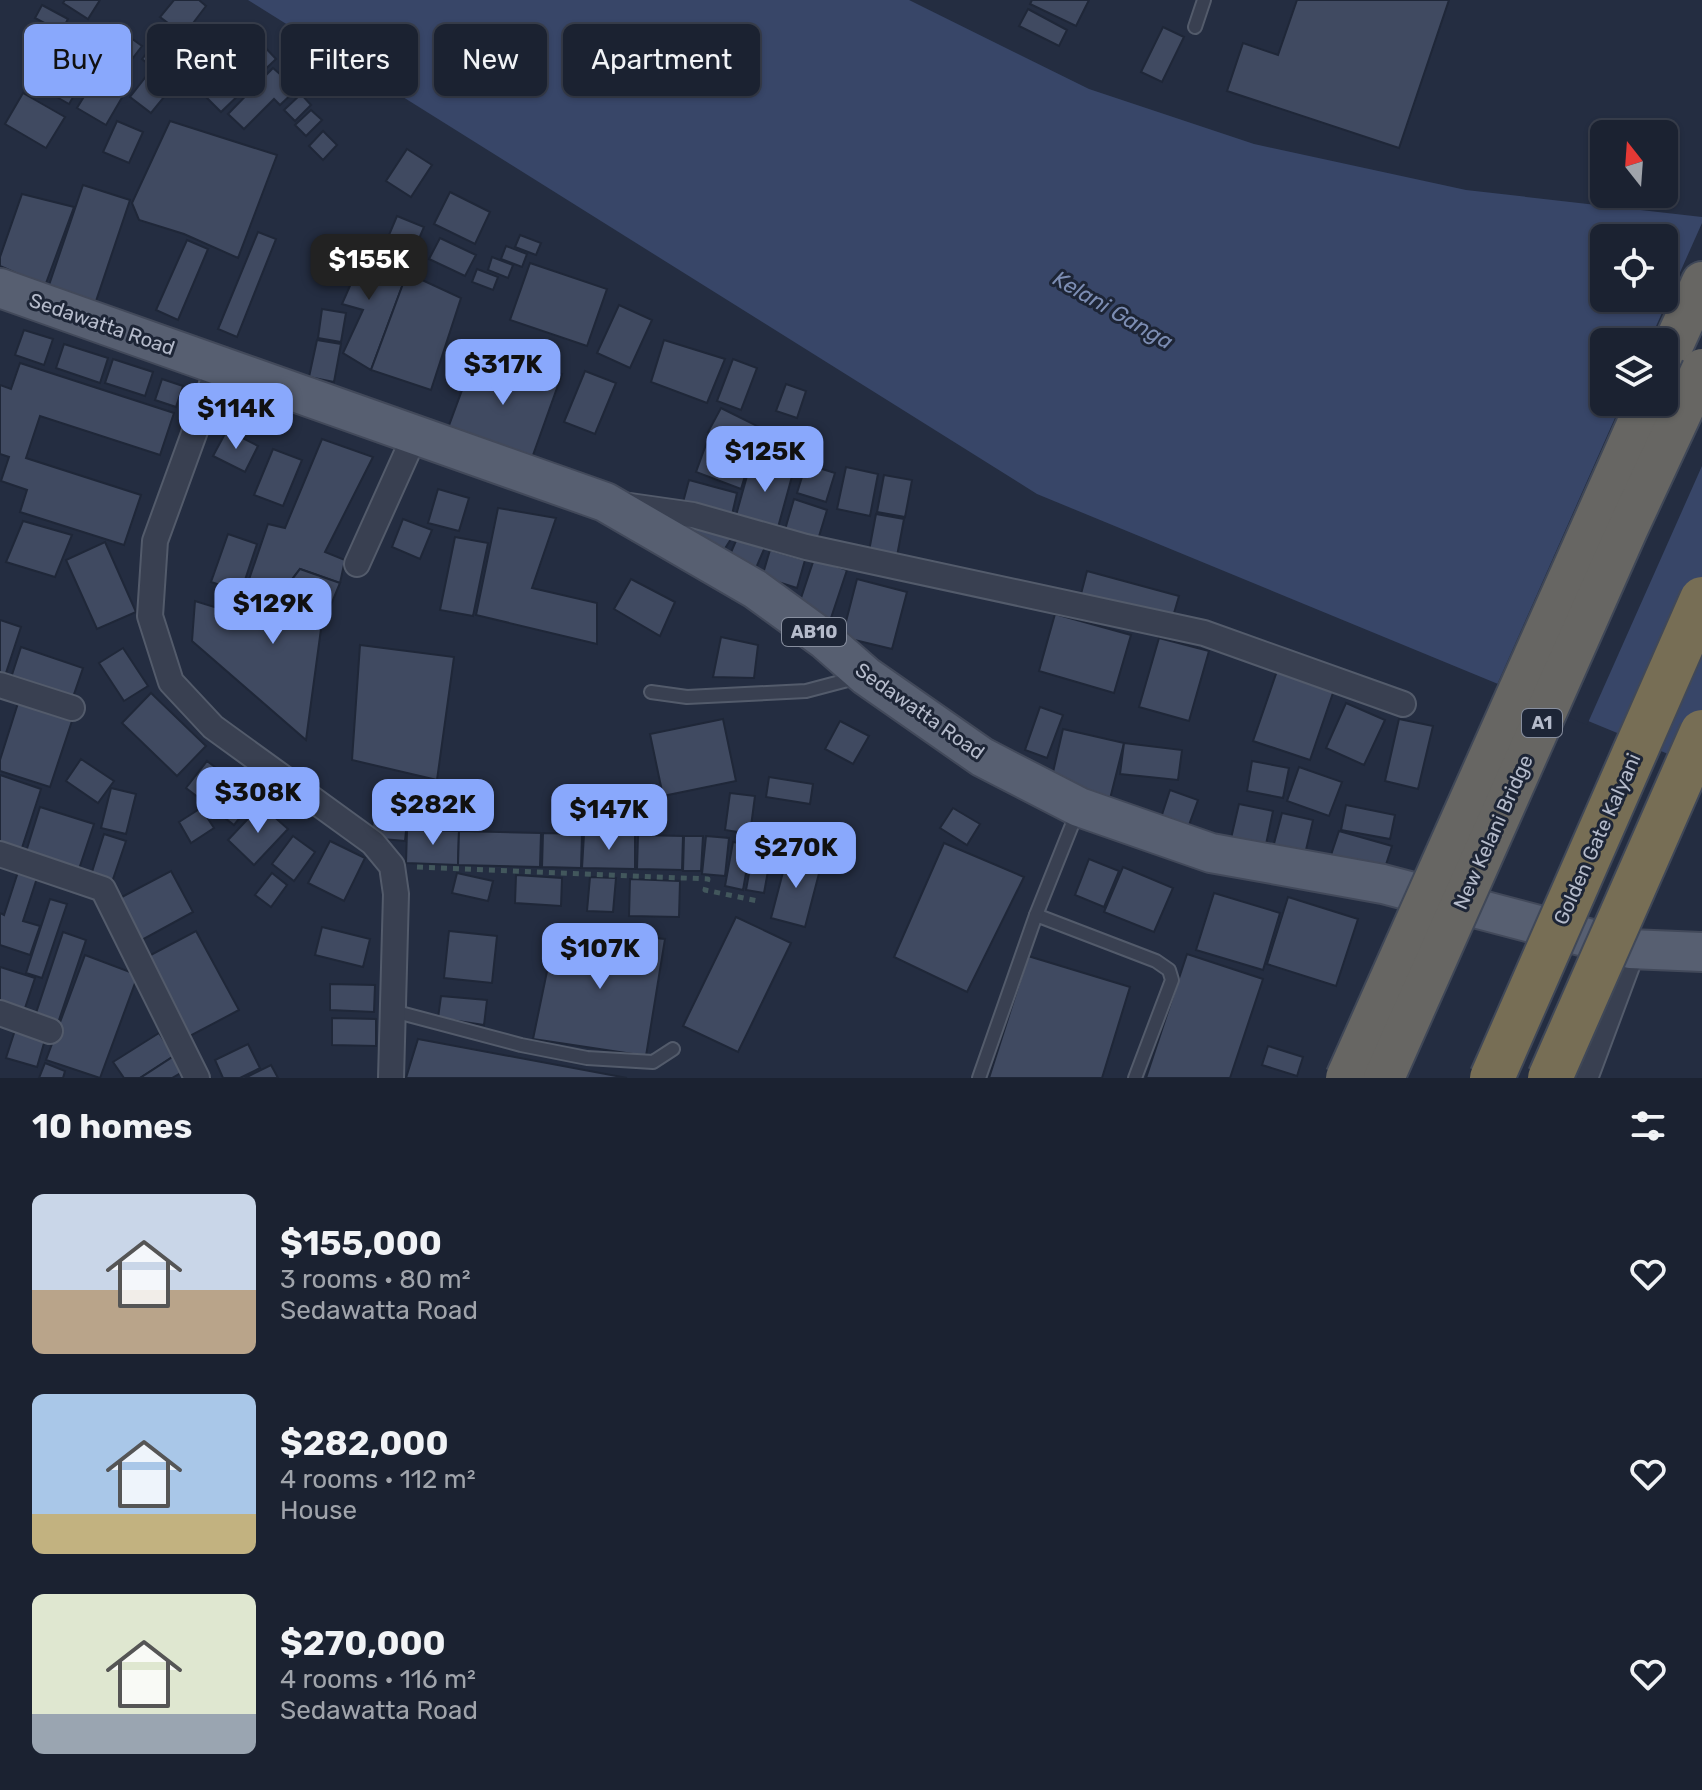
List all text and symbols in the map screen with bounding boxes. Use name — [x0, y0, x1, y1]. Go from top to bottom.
chip: Buy — [24, 24, 131, 96]
chip: Rent — [147, 24, 265, 96]
chip: Filters — [281, 24, 418, 96]
chip: New — [434, 24, 547, 96]
chip: Apartment — [563, 24, 760, 96]
north arrow — [1590, 120, 1678, 208]
map controls — [1590, 120, 1678, 416]
button: locate — [1590, 224, 1678, 312]
pin: $155K — [313, 234, 425, 302]
text: $155K — [328, 244, 410, 275]
water label: Kelani Ganga — [1048, 265, 1178, 355]
street label: Sedawatta Road — [26, 288, 178, 360]
button: layers — [1590, 328, 1678, 416]
pin: $317K — [447, 339, 559, 407]
text: $317K — [463, 349, 543, 380]
pin: $114K — [180, 383, 292, 451]
text: $114K — [197, 393, 275, 424]
pin: $125K — [709, 426, 821, 494]
text: $125K — [724, 436, 806, 467]
pin: $129K — [217, 578, 329, 646]
text: $129K — [232, 588, 314, 619]
road number: AB10 — [782, 618, 846, 646]
street label: Sedawatta Road — [851, 658, 989, 764]
road number: A1 — [1522, 709, 1562, 737]
street label: Golden Gate Kalyani — [1548, 750, 1646, 928]
street label: New Kelani Bridge — [1448, 751, 1538, 913]
pin: $308K — [202, 767, 314, 835]
text: $308K — [214, 777, 302, 808]
pin: $282K — [377, 779, 489, 847]
pin: $147K — [553, 784, 665, 852]
text: $282K — [390, 789, 476, 820]
text: $147K — [569, 794, 649, 825]
pin: $270K — [740, 822, 852, 890]
text: $270K — [754, 832, 838, 863]
pin: $107K — [544, 923, 656, 991]
text: $107K — [560, 933, 640, 964]
icon: filters — [1626, 1104, 1670, 1148]
text: 10 homes — [32, 1106, 192, 1147]
text: $155,000 — [280, 1223, 442, 1264]
icon: home — [96, 1226, 192, 1322]
icon: heart — [1626, 1252, 1670, 1296]
text: 3 rooms · 80 m² — [280, 1264, 471, 1295]
text: Sedawatta Road — [280, 1295, 478, 1326]
text: $282,000 — [280, 1423, 449, 1464]
icon: home — [96, 1426, 192, 1522]
icon: heart — [1626, 1452, 1670, 1496]
text: 4 rooms · 112 m² — [280, 1464, 476, 1495]
text: House — [280, 1495, 357, 1526]
text: $270,000 — [280, 1623, 446, 1664]
icon: home — [96, 1626, 192, 1722]
icon: heart — [1626, 1652, 1670, 1696]
text: 4 rooms · 116 m² — [280, 1664, 476, 1695]
text: Sedawatta Road — [280, 1695, 478, 1726]

